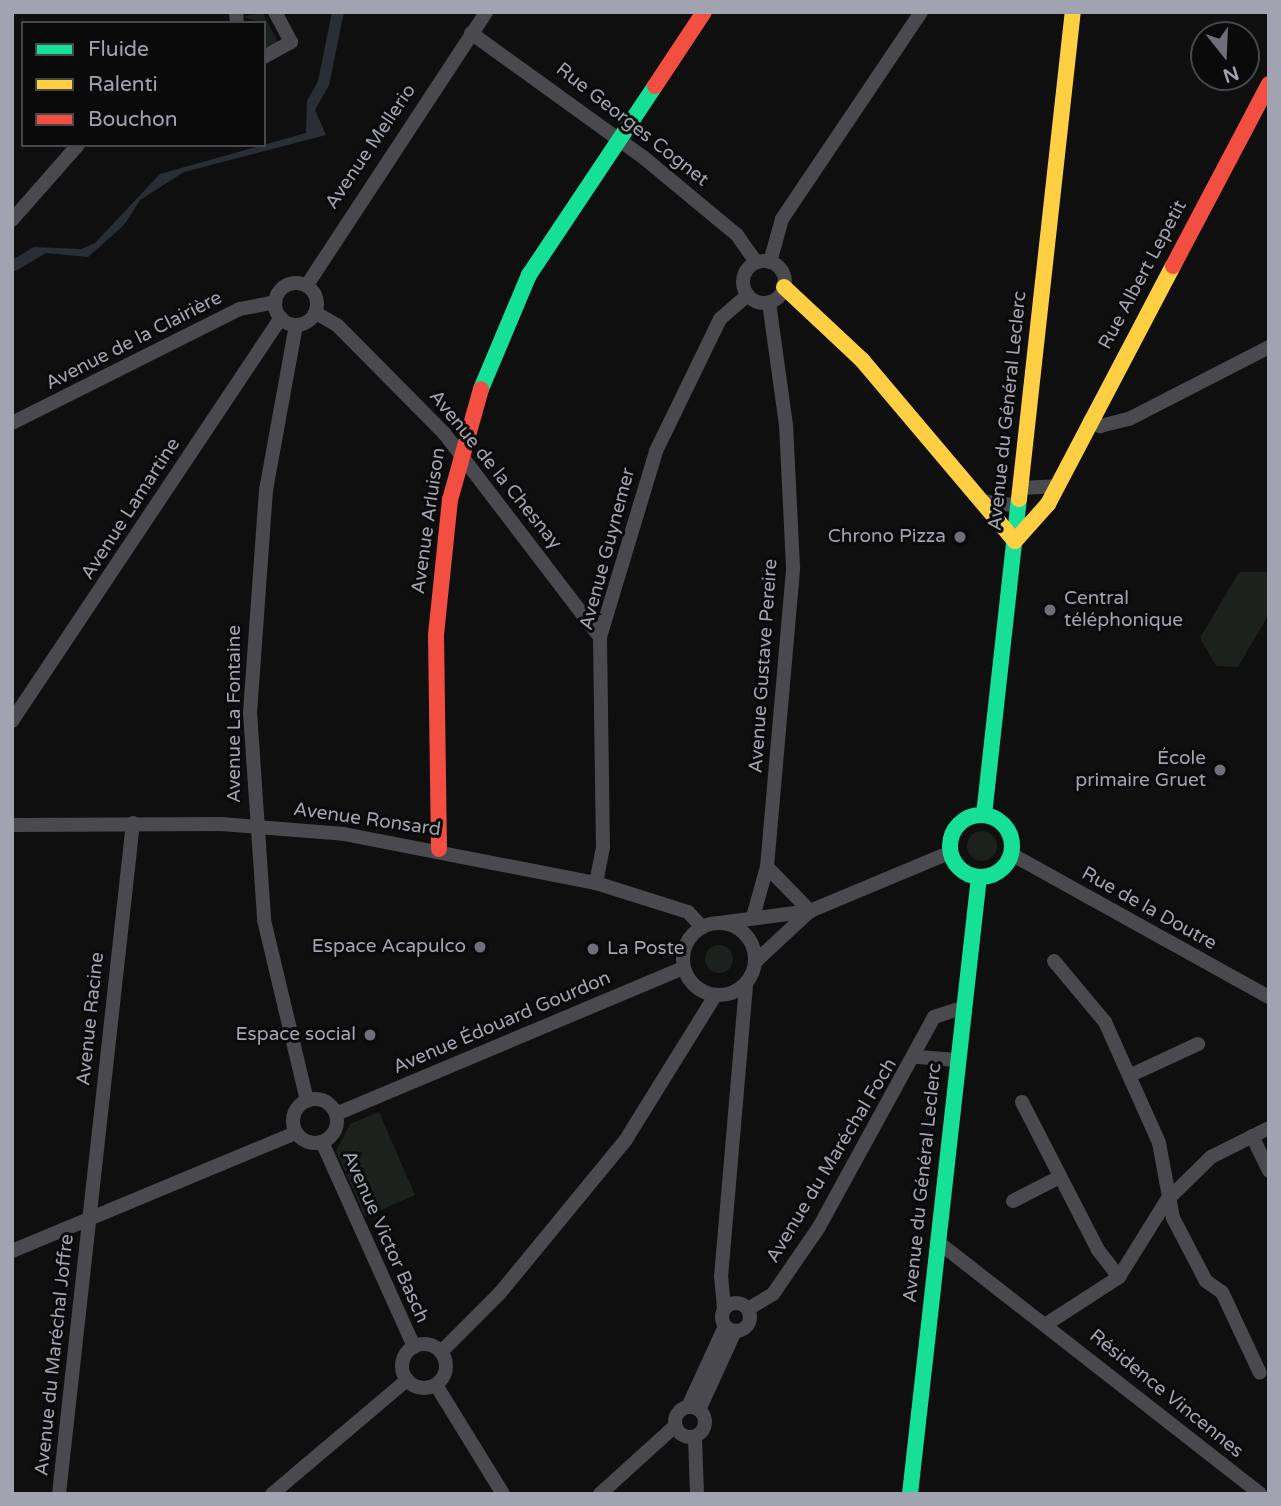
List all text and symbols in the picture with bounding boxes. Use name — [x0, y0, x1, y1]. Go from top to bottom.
legend — [21, 21, 266, 147]
north arrow — [1190, 21, 1260, 91]
text: Fluide — [88, 37, 149, 62]
street label: Rue Georges Cognet — [551, 58, 713, 192]
text: N — [1220, 61, 1242, 87]
text: Ralenti — [88, 72, 158, 97]
street label: Avenue Mellerio — [321, 80, 421, 214]
text: Bouchon — [88, 107, 178, 132]
street label: Rue Albert Lepetit — [1094, 197, 1192, 353]
street label: Avenue de la Clairière — [42, 287, 226, 395]
street label: Avenue du Général Leclerc — [984, 290, 1032, 532]
street label: Avenue de la Chesnay — [424, 386, 566, 554]
street label: Avenue Lamartine — [77, 434, 185, 584]
street label: Avenue Arluison — [407, 446, 451, 596]
street label: Avenue Guynemer — [575, 465, 641, 633]
place label: Chrono Pizza — [828, 526, 946, 548]
marker: Chrono Pizza — [952, 529, 968, 545]
street label: Avenue Gustave Pereire — [745, 558, 783, 774]
place label: Central téléphonique — [1064, 588, 1183, 632]
marker: Central téléphonique — [1042, 602, 1058, 618]
street label: Avenue La Fontaine — [224, 625, 246, 803]
place label: École primaire Gruet — [1075, 748, 1206, 792]
marker: École primaire Gruet — [1212, 762, 1228, 778]
street label: Avenue Ronsard — [292, 798, 442, 842]
street label: Rue de la Doutre — [1078, 862, 1220, 956]
place label: Espace Acapulco — [312, 936, 466, 958]
place label: La Poste — [607, 938, 685, 960]
marker: Espace Acapulco — [472, 939, 488, 955]
marker: La Poste — [585, 941, 601, 957]
street label: Avenue Racine — [73, 951, 109, 1087]
street label: Avenue Édouard Gourdon — [390, 967, 614, 1079]
place label: Espace social — [236, 1024, 356, 1046]
marker: Espace social — [362, 1027, 378, 1043]
street label: Avenue du Maréchal Foch — [762, 1055, 902, 1267]
street label: Avenue du Général Leclerc — [899, 1062, 947, 1304]
street label: Avenue Victor Basch — [337, 1147, 433, 1327]
street label: Avenue du Maréchal Joffre — [31, 1233, 79, 1477]
street label: Résidence Vincennes — [1084, 1325, 1248, 1463]

